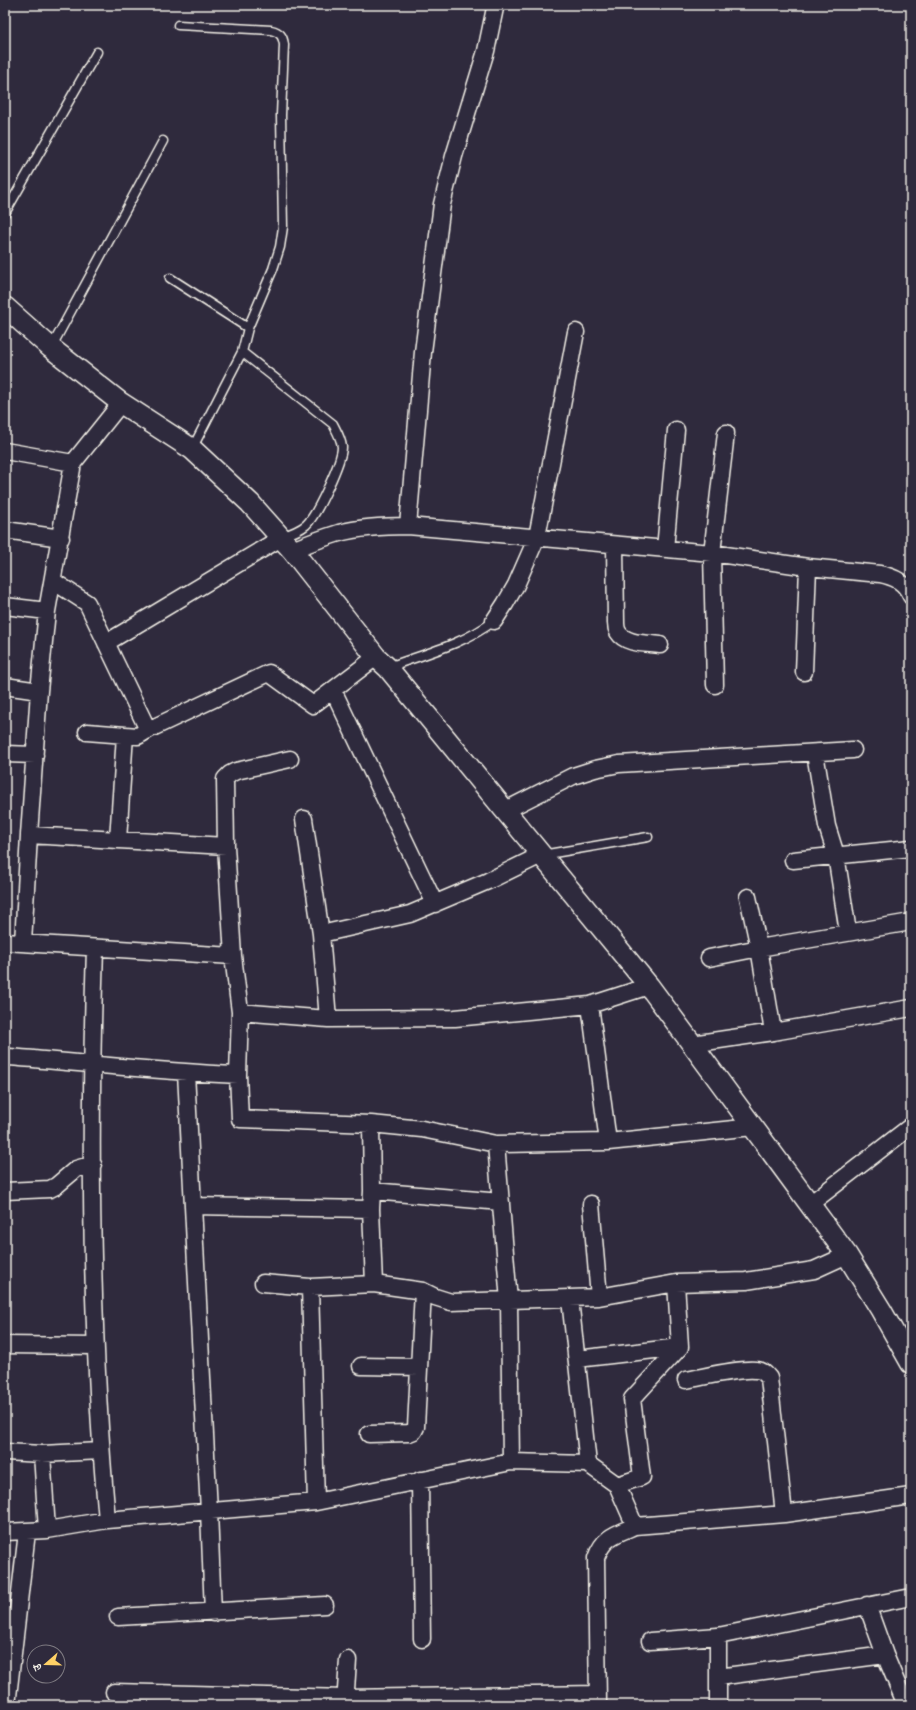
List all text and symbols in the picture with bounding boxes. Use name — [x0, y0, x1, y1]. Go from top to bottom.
north arrow — [26, 1644, 66, 1684]
text: उ — [30, 1660, 47, 1673]

